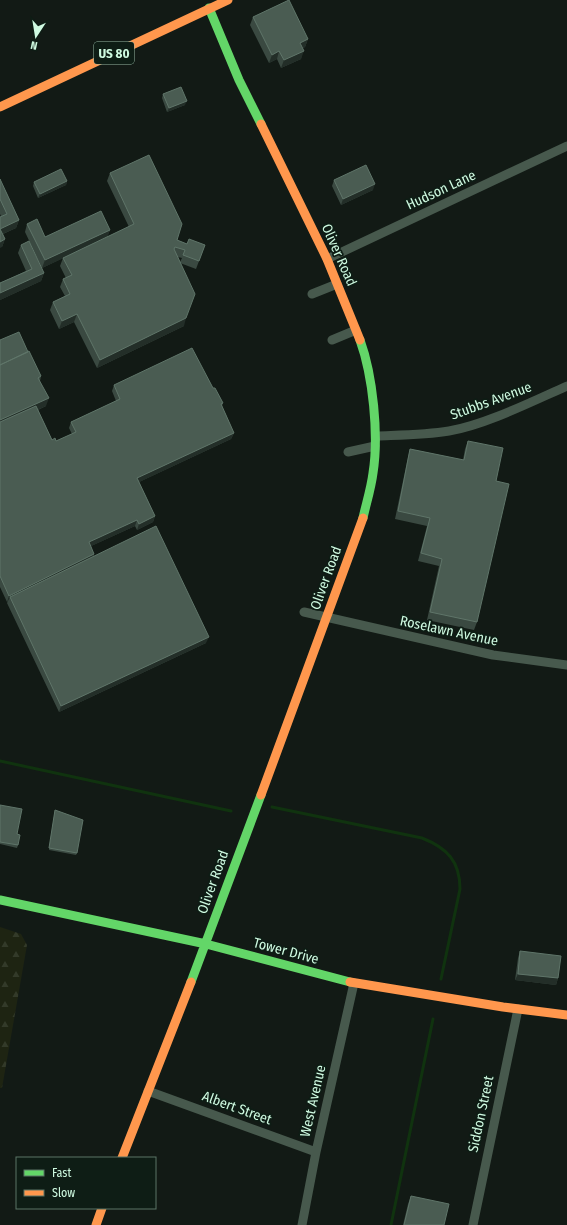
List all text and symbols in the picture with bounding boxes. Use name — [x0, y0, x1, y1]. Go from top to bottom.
north arrow — [16, 16, 56, 56]
text: N — [29, 38, 39, 52]
road number: US 80 — [94, 42, 134, 64]
street label: Hudson Lane — [404, 167, 478, 213]
street label: Oliver Road — [318, 221, 360, 289]
street label: Stubbs Avenue — [448, 378, 534, 424]
street label: Oliver Road — [307, 544, 345, 612]
street label: Roselawn Avenue — [398, 612, 500, 650]
street label: Oliver Road — [194, 848, 232, 916]
street label: Tower Drive — [251, 934, 321, 968]
street label: West Avenue — [296, 1063, 330, 1139]
street label: Siddon Street — [465, 1074, 498, 1154]
street label: Albert Street — [200, 1088, 274, 1129]
legend — [16, 1157, 156, 1209]
text: Fast — [52, 1166, 71, 1180]
text: Slow — [52, 1186, 75, 1200]

